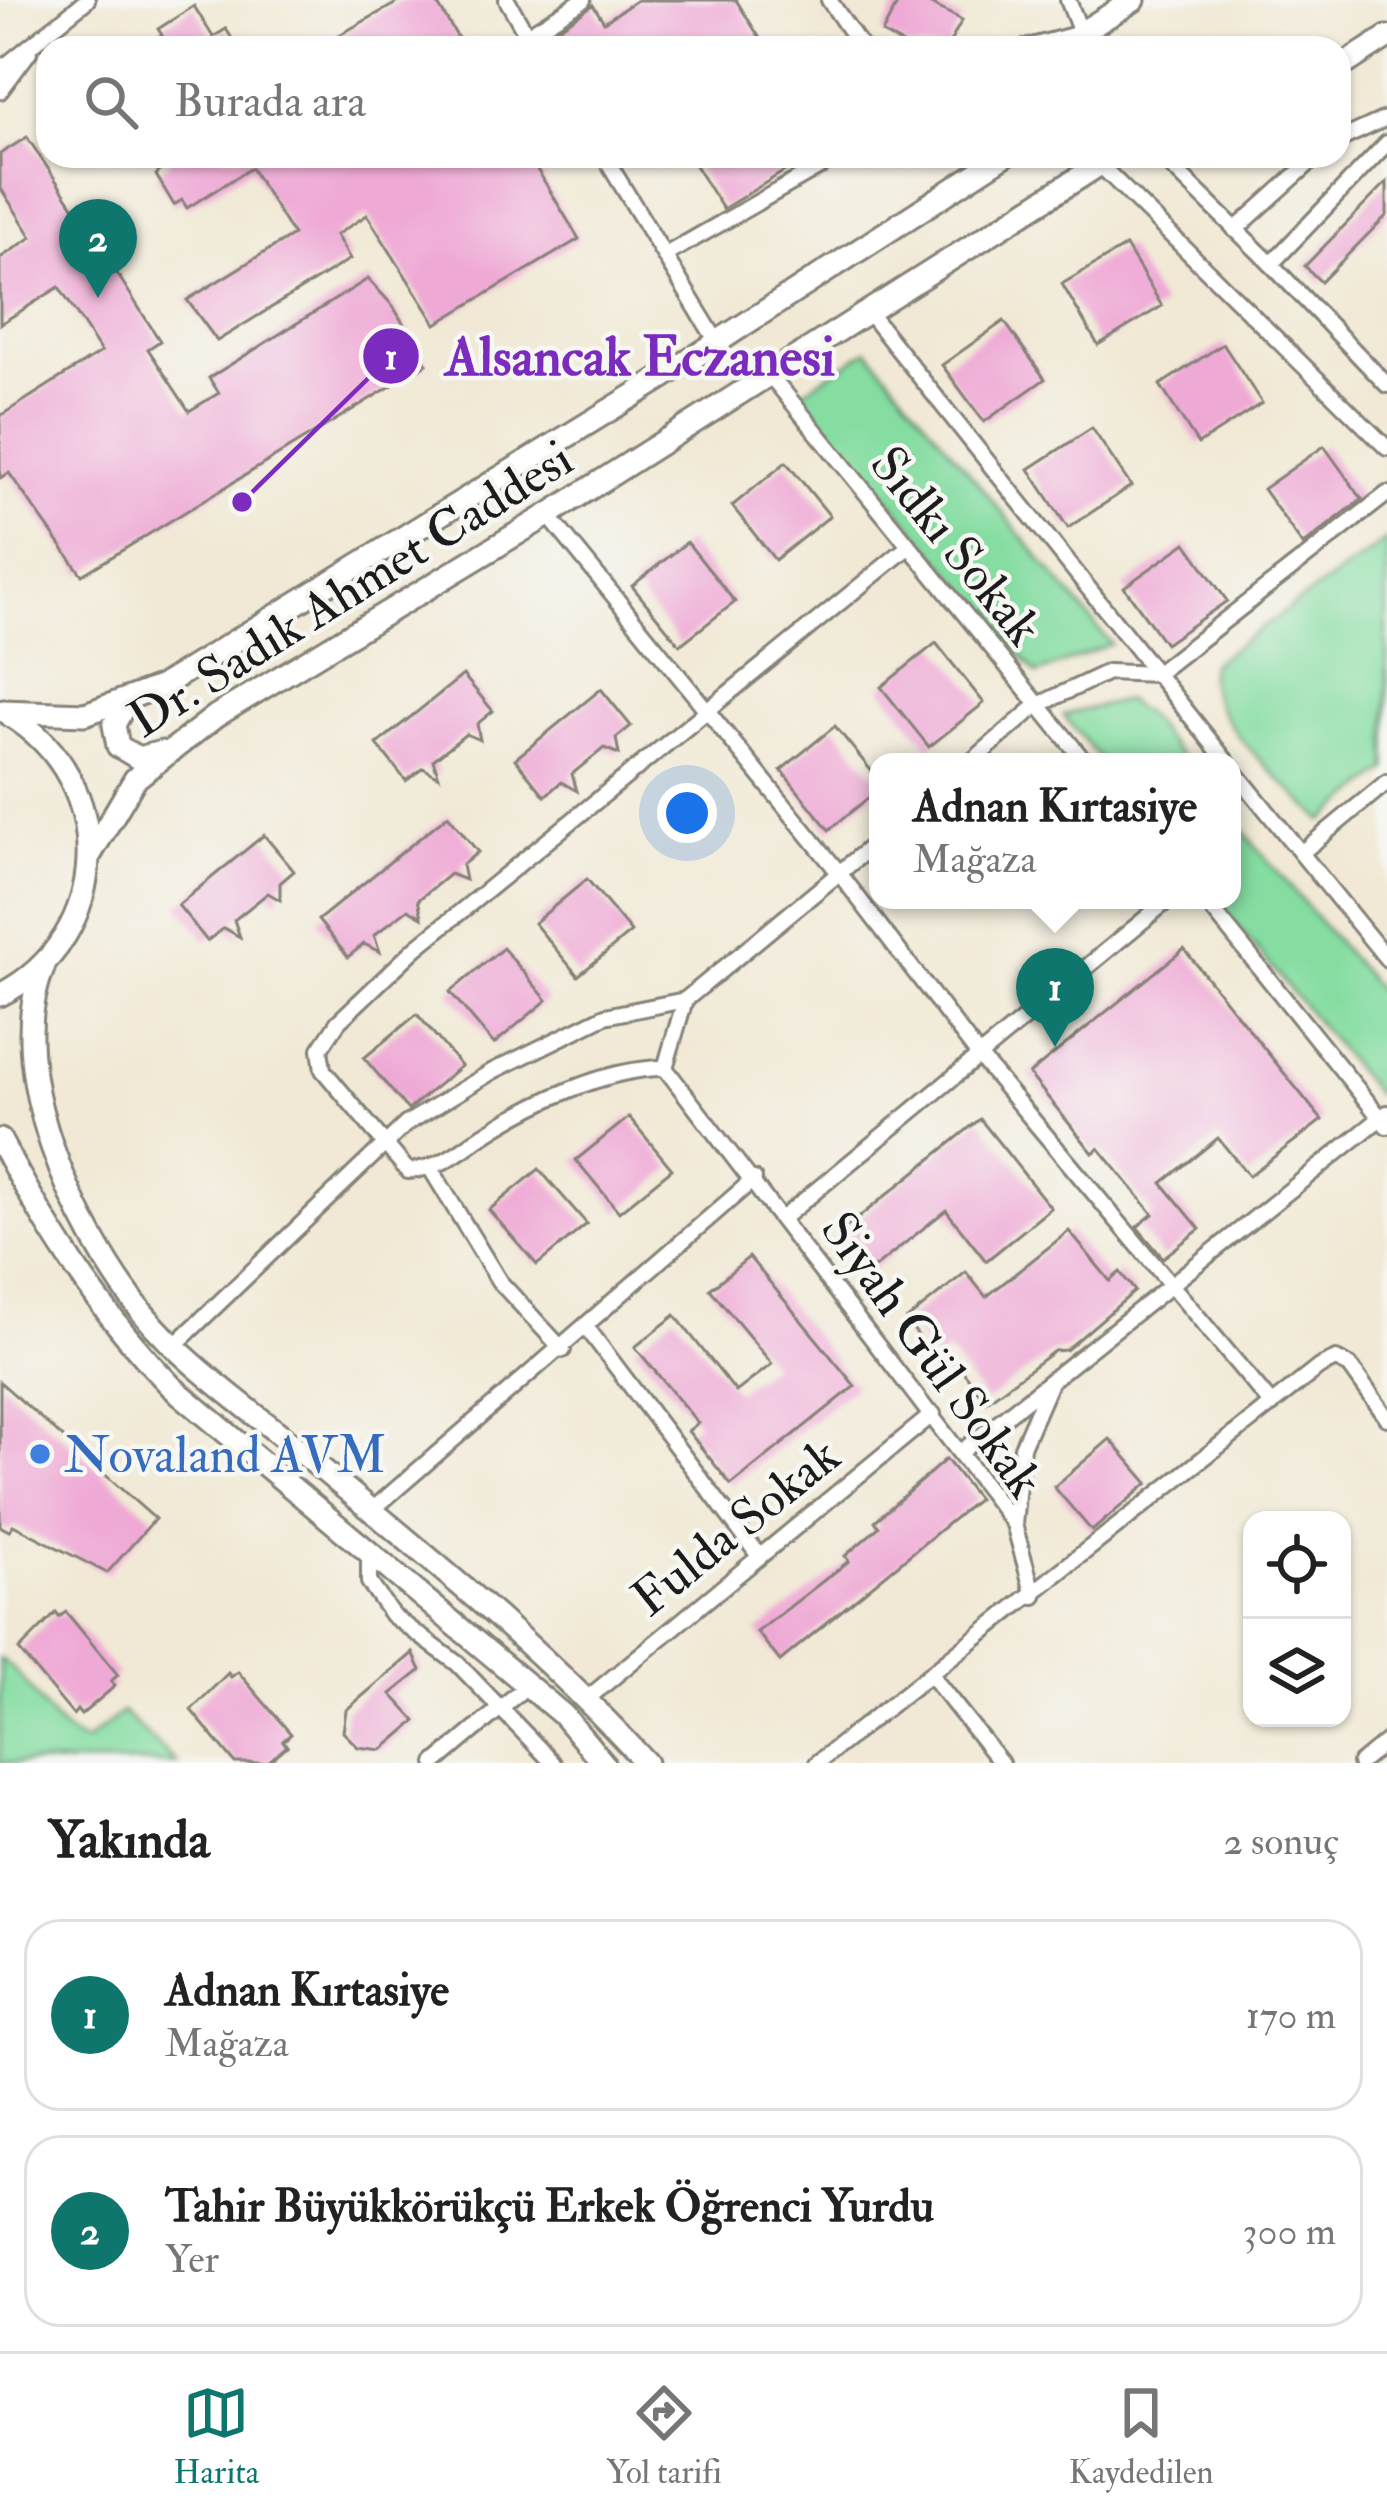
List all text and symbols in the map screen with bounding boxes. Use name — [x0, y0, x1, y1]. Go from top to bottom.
search box — [36, 36, 1351, 168]
icon: search — [78, 69, 144, 135]
text: Burada ara — [174, 74, 366, 130]
pin: 2 — [59, 199, 137, 298]
callout: Alsancak Eczanesi — [361, 311, 859, 401]
text: Alsancak Eczanesi — [443, 324, 835, 392]
text: 1 — [385, 335, 397, 380]
street label: Dr. Sadık Ahmet Caddesi — [117, 427, 585, 752]
street label: Sıdkı Sokak — [856, 434, 1055, 659]
popup — [869, 753, 1241, 909]
text: Adnan Kırtasiye — [913, 779, 1197, 835]
your location — [657, 783, 717, 843]
text: Mağaza — [913, 835, 1037, 884]
pin: 1 — [1016, 948, 1094, 1047]
street label: Siyah Gül Sokak — [806, 1200, 1057, 1511]
place label: Novaland AVM — [64, 1424, 386, 1488]
street label: Fulda Sokak — [619, 1424, 853, 1631]
marker: Novaland AVM — [27, 1441, 53, 1467]
map controls — [1243, 1511, 1351, 1727]
button: locate — [1243, 1511, 1351, 1619]
button: layers — [1243, 1619, 1351, 1727]
text: Yakında — [48, 1809, 210, 1873]
text: 2 sonuç — [1223, 1817, 1339, 1866]
text: Adnan Kırtasiye — [165, 1963, 449, 2019]
text: 1 — [83, 1991, 97, 2040]
text: 170 m — [1246, 1991, 1336, 2040]
text: Mağaza — [165, 2019, 289, 2068]
text: Tahir Büyükkörükçü Erkek Öğrenci Yurdu — [165, 2179, 934, 2235]
text: 2 — [80, 2207, 100, 2256]
text: 300 m — [1243, 2207, 1336, 2256]
text: Yer — [165, 2235, 219, 2284]
tab: Harita — [173, 2380, 259, 2493]
tab: Yol tarifi — [606, 2380, 722, 2493]
tab: Kaydedilen — [1069, 2380, 1213, 2493]

